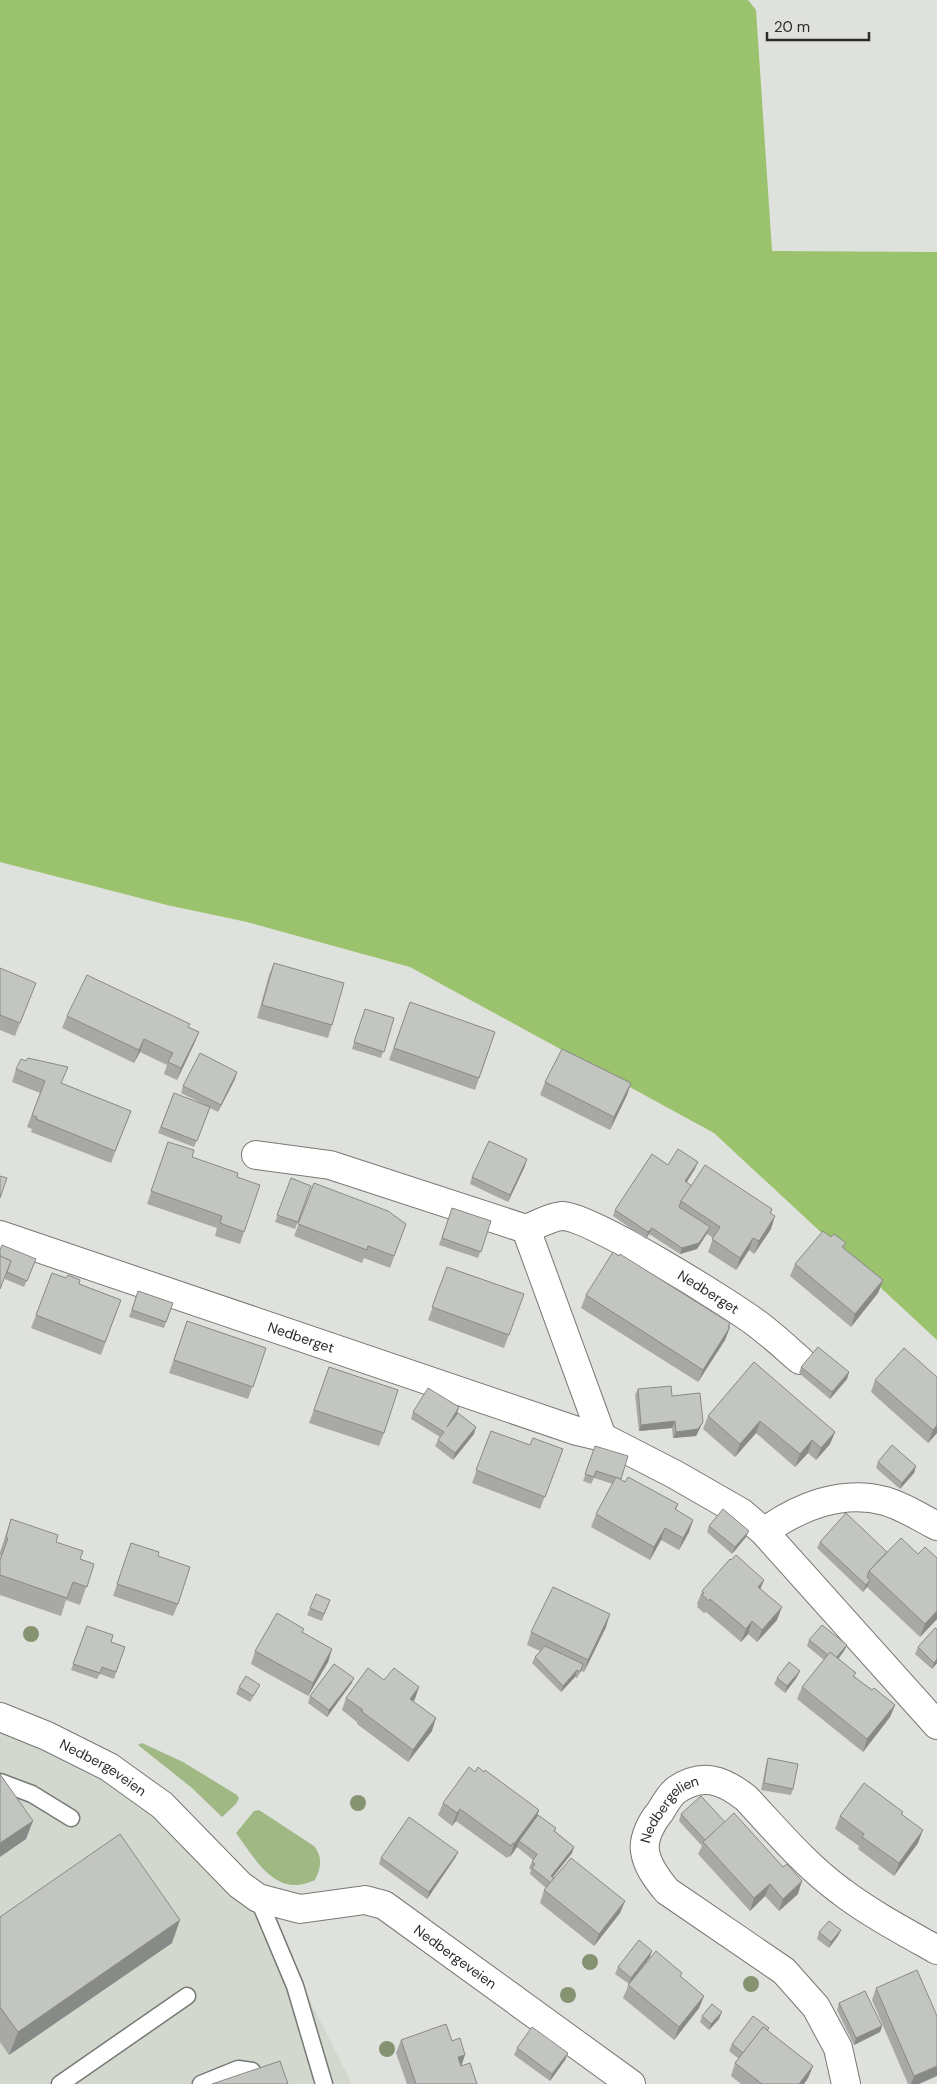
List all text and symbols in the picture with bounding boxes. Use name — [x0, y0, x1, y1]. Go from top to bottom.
scale bar — [767, 10, 870, 42]
text: 20 m — [774, 17, 810, 37]
street label: Nedberget — [675, 1266, 743, 1318]
street label: Nedberget — [266, 1318, 337, 1357]
street label: Nedbergeveien — [57, 1735, 150, 1800]
street label: Nedbergelien — [636, 1772, 701, 1845]
street label: Nedbergeveien — [411, 1921, 500, 1993]

